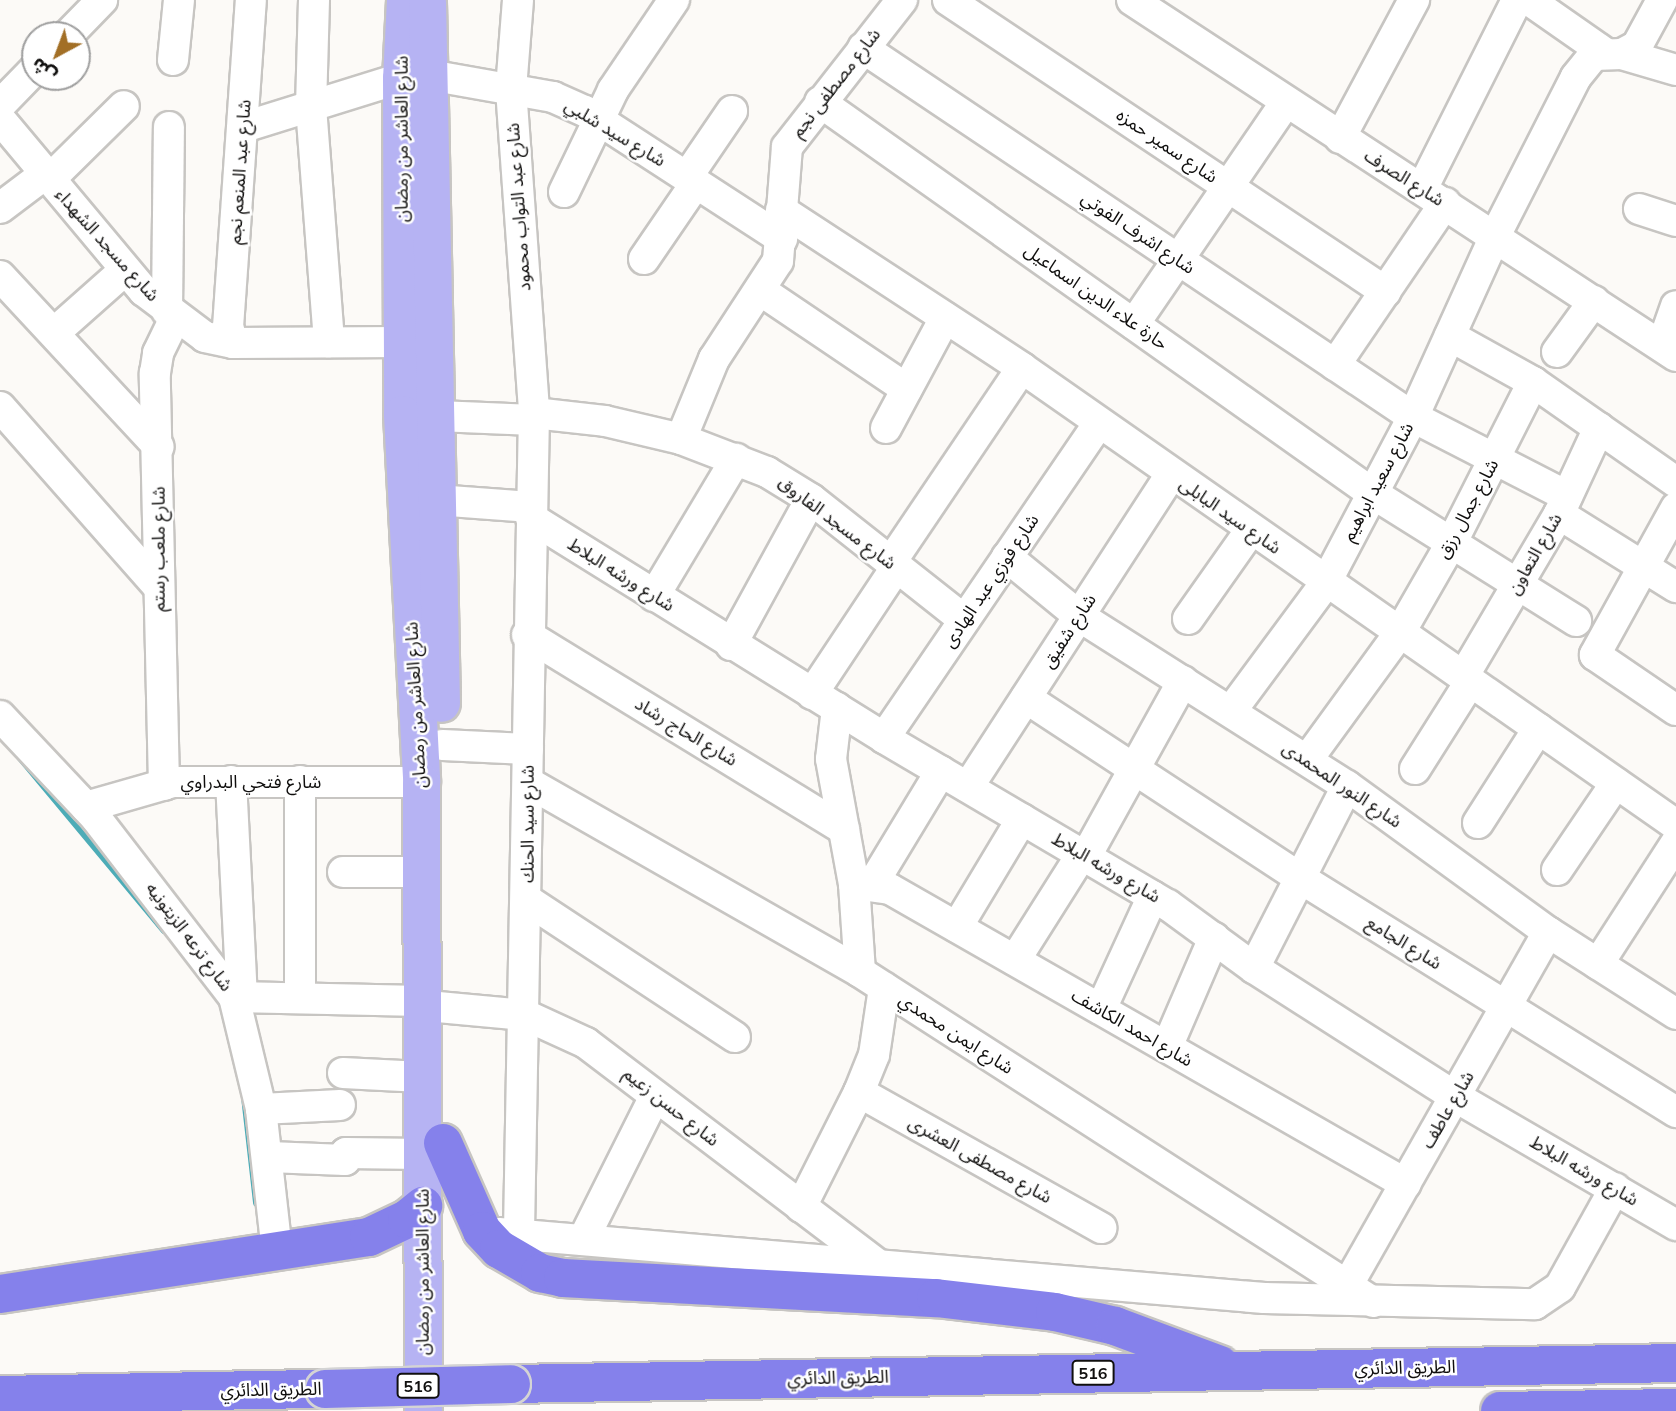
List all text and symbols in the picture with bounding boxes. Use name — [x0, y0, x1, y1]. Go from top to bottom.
north arrow — [21, 21, 91, 91]
street label: شارع مصطفى نجم — [787, 24, 885, 142]
text: ش — [26, 53, 61, 88]
street label: شارع العاشر من رمضان — [391, 56, 413, 222]
street label: شارع سيد شلبي — [561, 94, 669, 172]
street label: شارع عبد المنعم نجم — [224, 99, 256, 245]
street label: شارع سمير حمزه — [1112, 104, 1222, 188]
street label: شارع عبد التواب محمود — [502, 122, 536, 292]
street label: شارع الصرف — [1360, 145, 1448, 211]
street label: شارع مسجد الشهداء — [50, 184, 164, 306]
street label: شارع اشرف الفوتي — [1077, 187, 1199, 279]
street label: حارة علاء الدين اسماعيل — [1020, 239, 1172, 355]
street label: شارع سعيد ابراهيم — [1338, 419, 1418, 545]
street label: شارع جمال رزق — [1433, 455, 1503, 563]
street label: شارع مسجد الفاروق — [774, 472, 900, 574]
street label: شارع سيد البابلى — [1175, 473, 1285, 559]
street label: شارع ملعب رستم — [148, 486, 170, 612]
street label: شارع التعاون — [1503, 509, 1567, 599]
street label: شارع فوزي عبد الهادى — [938, 510, 1044, 652]
street label: شارع ورشه البلاط — [564, 534, 678, 616]
street label: شارع شفيق — [1037, 590, 1101, 672]
street label: شارع العاشر من رمضان — [401, 621, 431, 789]
street label: شارع الحاج رشاد — [631, 693, 741, 771]
street label: شارع النور المحمدى — [1278, 737, 1406, 833]
street label: شارع سيد الحنك — [517, 765, 539, 883]
street label: شارع فتحي البدراوي — [181, 771, 321, 793]
street label: شارع ورشه البلاط — [1048, 828, 1164, 908]
street label: شارع ترعه الزيتونيه — [141, 878, 237, 996]
street label: شارع الجامع — [1362, 911, 1446, 975]
street label: شارع احمد الكاشف — [1067, 985, 1197, 1071]
street label: شارع ايمن محمدي — [895, 989, 1017, 1079]
street label: شارع حسن زعيم — [619, 1063, 723, 1151]
street label: شارع عاطف — [1417, 1067, 1479, 1153]
street label: شارع مصطفى العشرى — [905, 1112, 1055, 1208]
street label: شارع ورشه البلاط — [1526, 1131, 1642, 1211]
street label: شارع العاشر من رمضان — [412, 1189, 434, 1355]
street label: الطريق الدائري — [1354, 1356, 1456, 1380]
road number: 516 — [1070, 1360, 1116, 1386]
street label: الطريق الدائري — [787, 1366, 889, 1390]
road number: 516 — [395, 1374, 441, 1398]
street label: الطريق الدائري — [220, 1378, 322, 1402]

